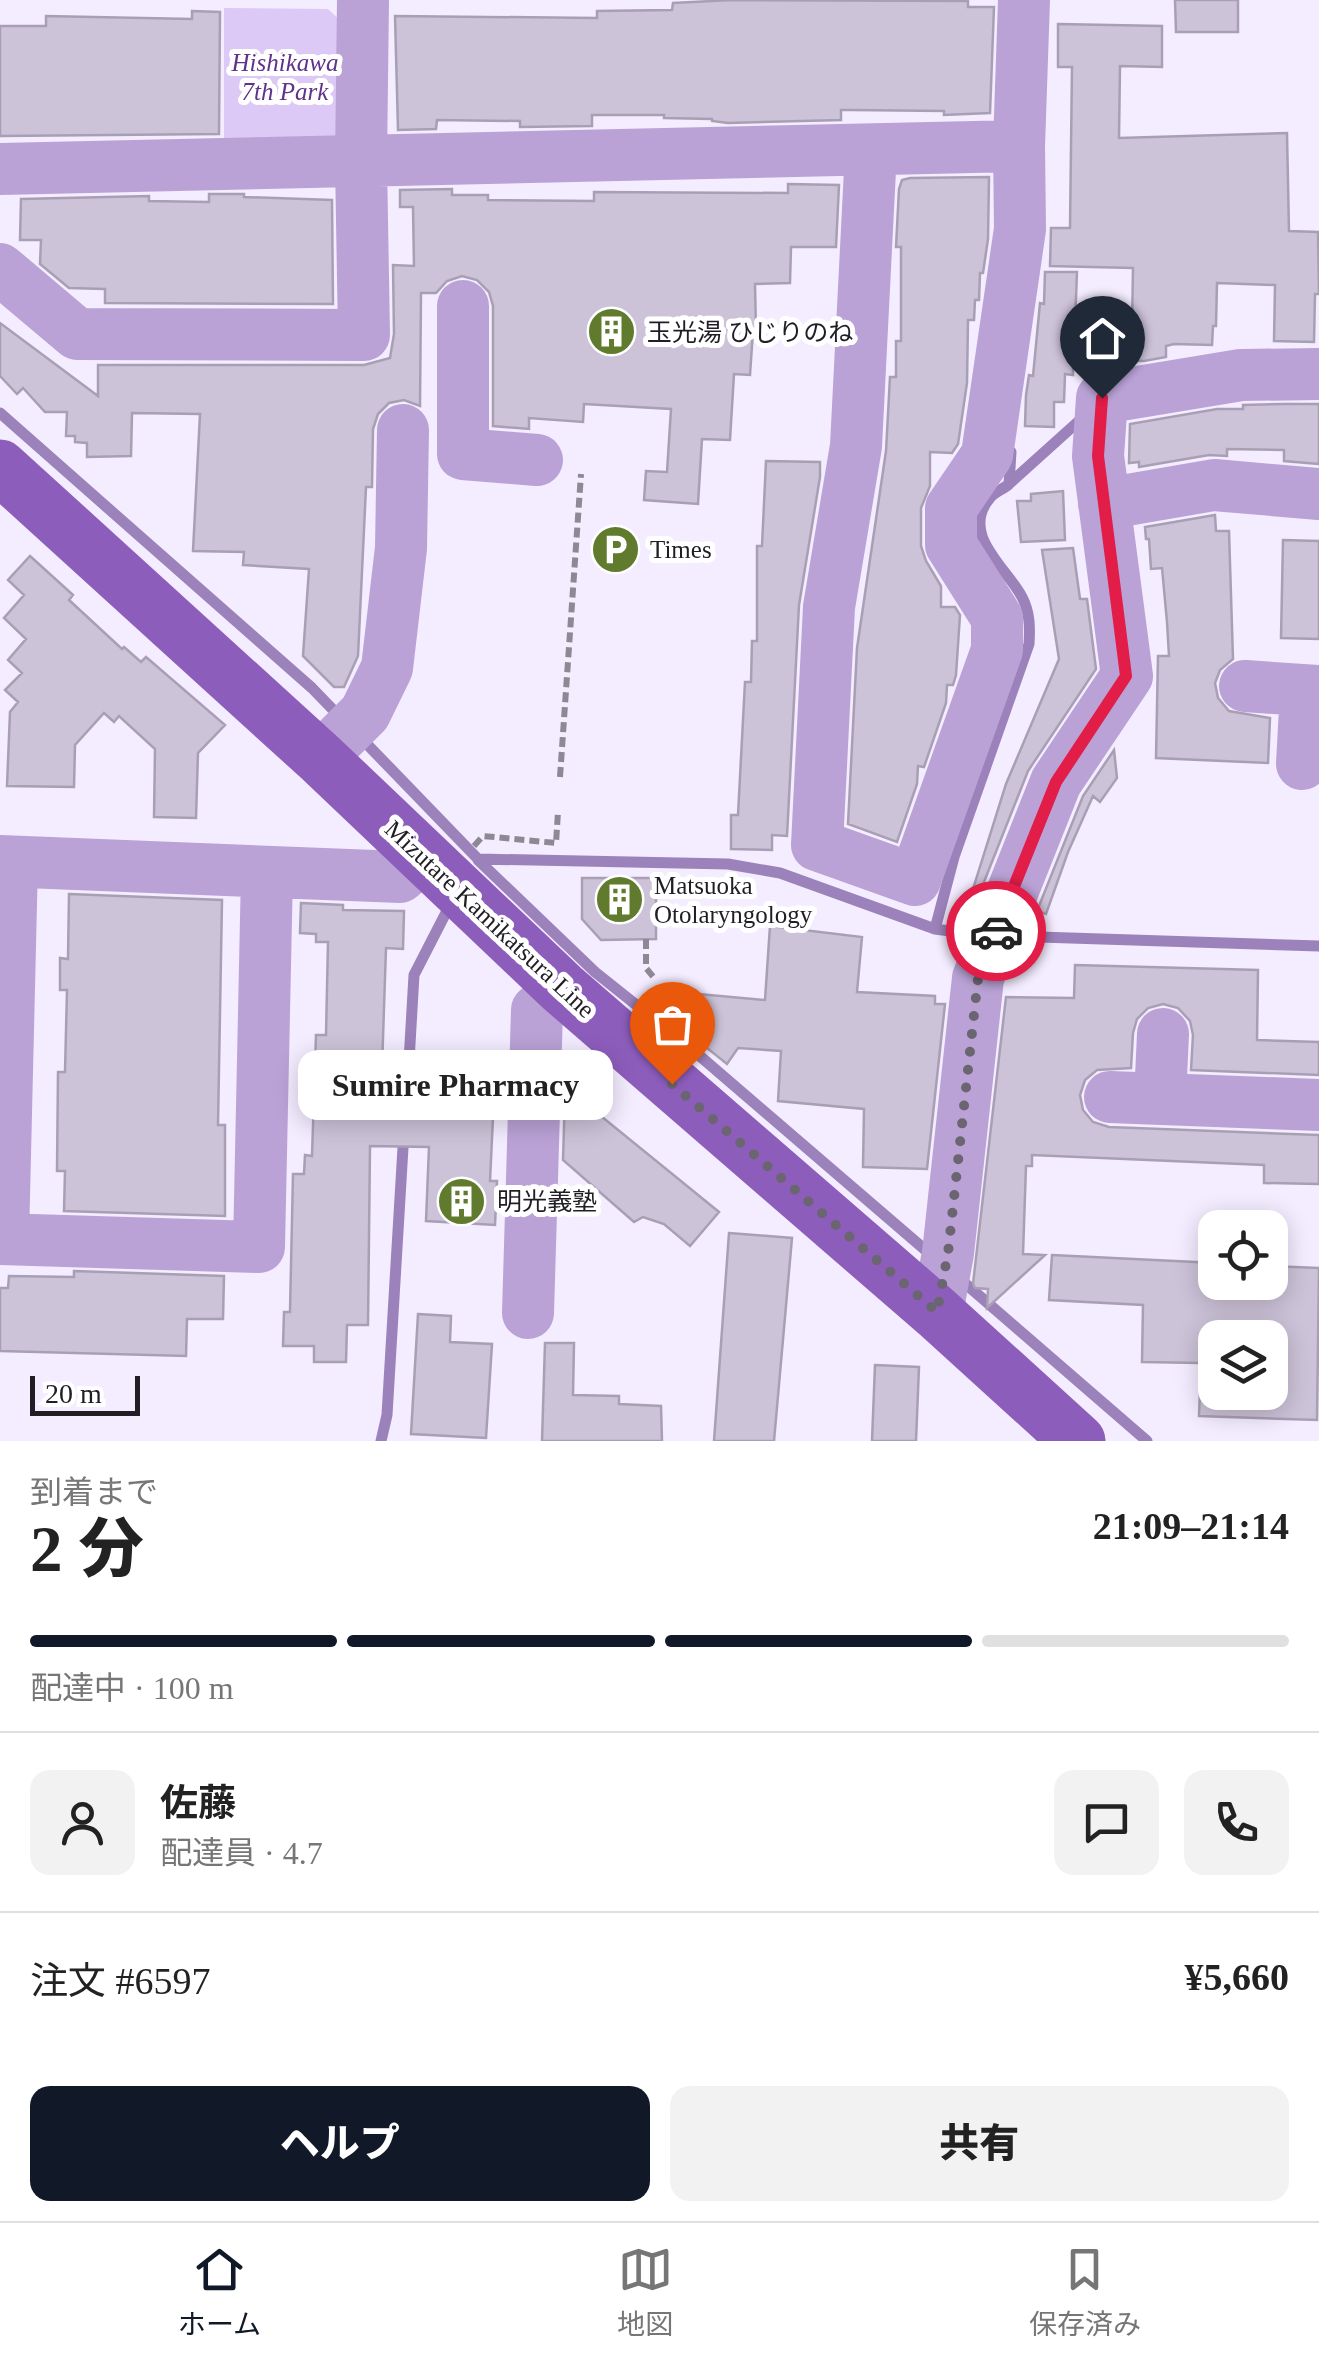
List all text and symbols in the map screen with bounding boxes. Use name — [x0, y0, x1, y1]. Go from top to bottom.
park label: Hishikawa 7th Park — [231, 49, 338, 105]
pin — [1060, 296, 1145, 399]
building icon: 玉光湯 ひじりのね — [586, 306, 638, 358]
icon: home — [1075, 311, 1130, 366]
place label: 玉光湯 ひじりのね — [647, 319, 853, 346]
parking icon: Times — [589, 523, 641, 575]
place label: Times — [650, 536, 712, 563]
street label: Mizutare Kamikatsura Line — [380, 815, 600, 1023]
place label: Matsuoka Otolaryngology — [654, 872, 813, 928]
building icon: Matsuoka Otolaryngology — [593, 873, 645, 925]
courier — [946, 881, 1046, 981]
icon: car — [969, 904, 1024, 959]
pin — [630, 982, 715, 1085]
icon: bag — [645, 997, 700, 1052]
callout: Sumire Pharmacy — [297, 1049, 612, 1119]
text: Sumire Pharmacy — [332, 1067, 579, 1103]
building icon: 明光義塾 — [436, 1175, 488, 1227]
place label: 明光義塾 — [497, 1188, 597, 1215]
map controls — [1198, 1210, 1288, 1410]
button: locate — [1198, 1210, 1288, 1300]
button: layers — [1198, 1320, 1288, 1410]
scale bar — [30, 1371, 140, 1416]
text: 20 m — [45, 1378, 102, 1409]
text: 到着まで — [30, 1474, 158, 1510]
text: 21:09–21:14 — [1093, 1505, 1289, 1547]
text: 2 分 — [30, 1513, 144, 1585]
text: 配達中 · 100 m — [30, 1670, 234, 1706]
button: person — [30, 1770, 135, 1875]
button: chat — [1054, 1770, 1159, 1875]
button: phone — [1184, 1770, 1289, 1875]
text: 佐藤 — [160, 1782, 236, 1824]
text: 配達員 · 4.7 — [160, 1835, 323, 1871]
text: ¥5,660 — [1185, 1956, 1289, 1998]
text: 注文 #6597 — [30, 1960, 211, 2002]
button: ヘルプ — [30, 2086, 650, 2201]
button: 共有 — [670, 2086, 1289, 2201]
tab: ホーム — [178, 2242, 261, 2342]
tab: 地図 — [617, 2242, 673, 2342]
tab: 保存済み — [1029, 2242, 1141, 2342]

